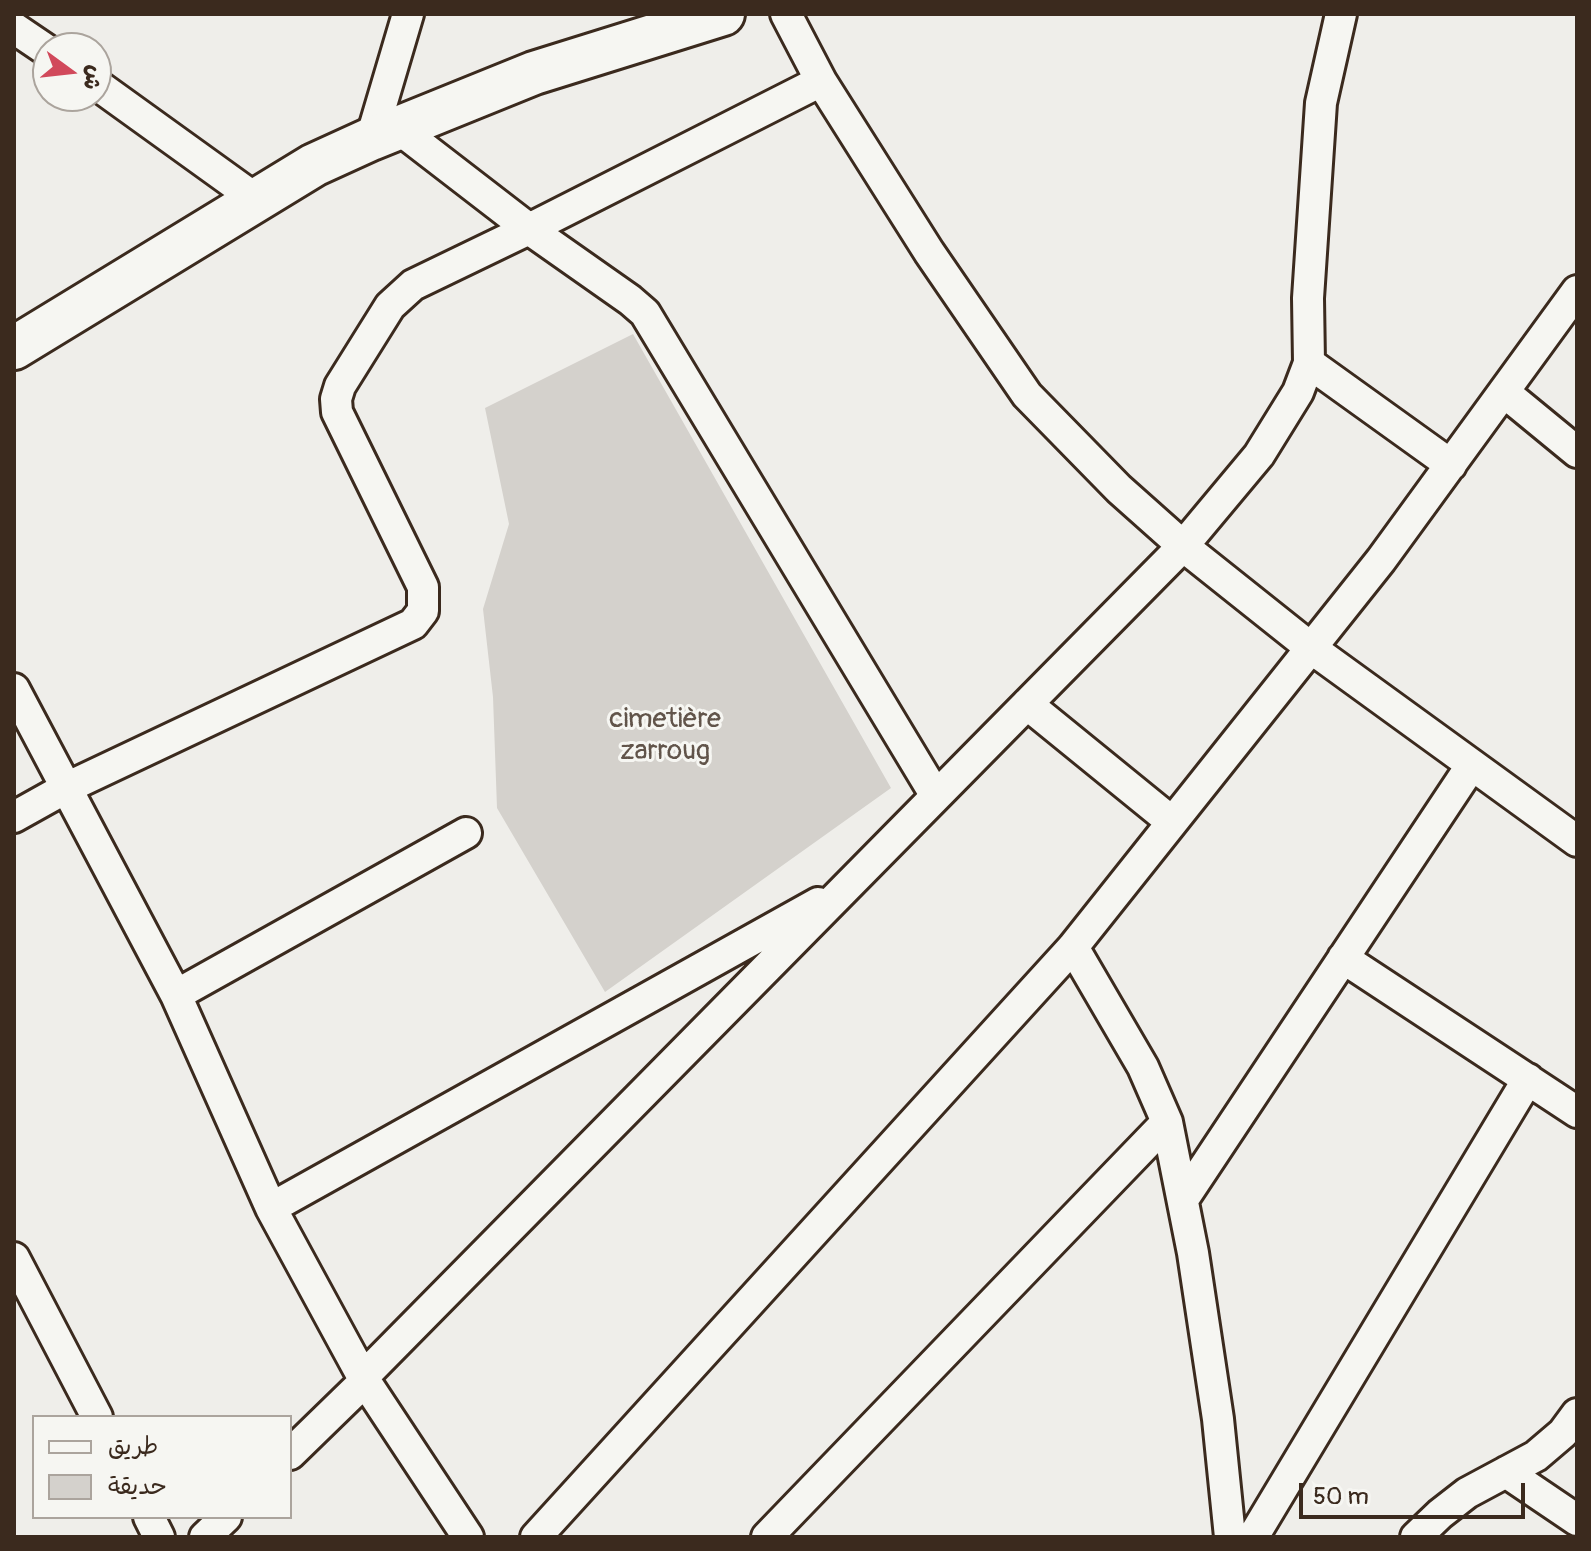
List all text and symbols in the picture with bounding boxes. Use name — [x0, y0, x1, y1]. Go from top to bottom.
north arrow — [32, 32, 112, 112]
text: ش — [77, 62, 110, 93]
park label: cimetière zarroug — [609, 703, 721, 769]
legend — [32, 1415, 292, 1519]
text: طريق — [108, 1432, 158, 1461]
scale bar — [1303, 1467, 1529, 1517]
text: حديقة — [108, 1472, 167, 1501]
text: 50 m — [1313, 1482, 1369, 1511]

